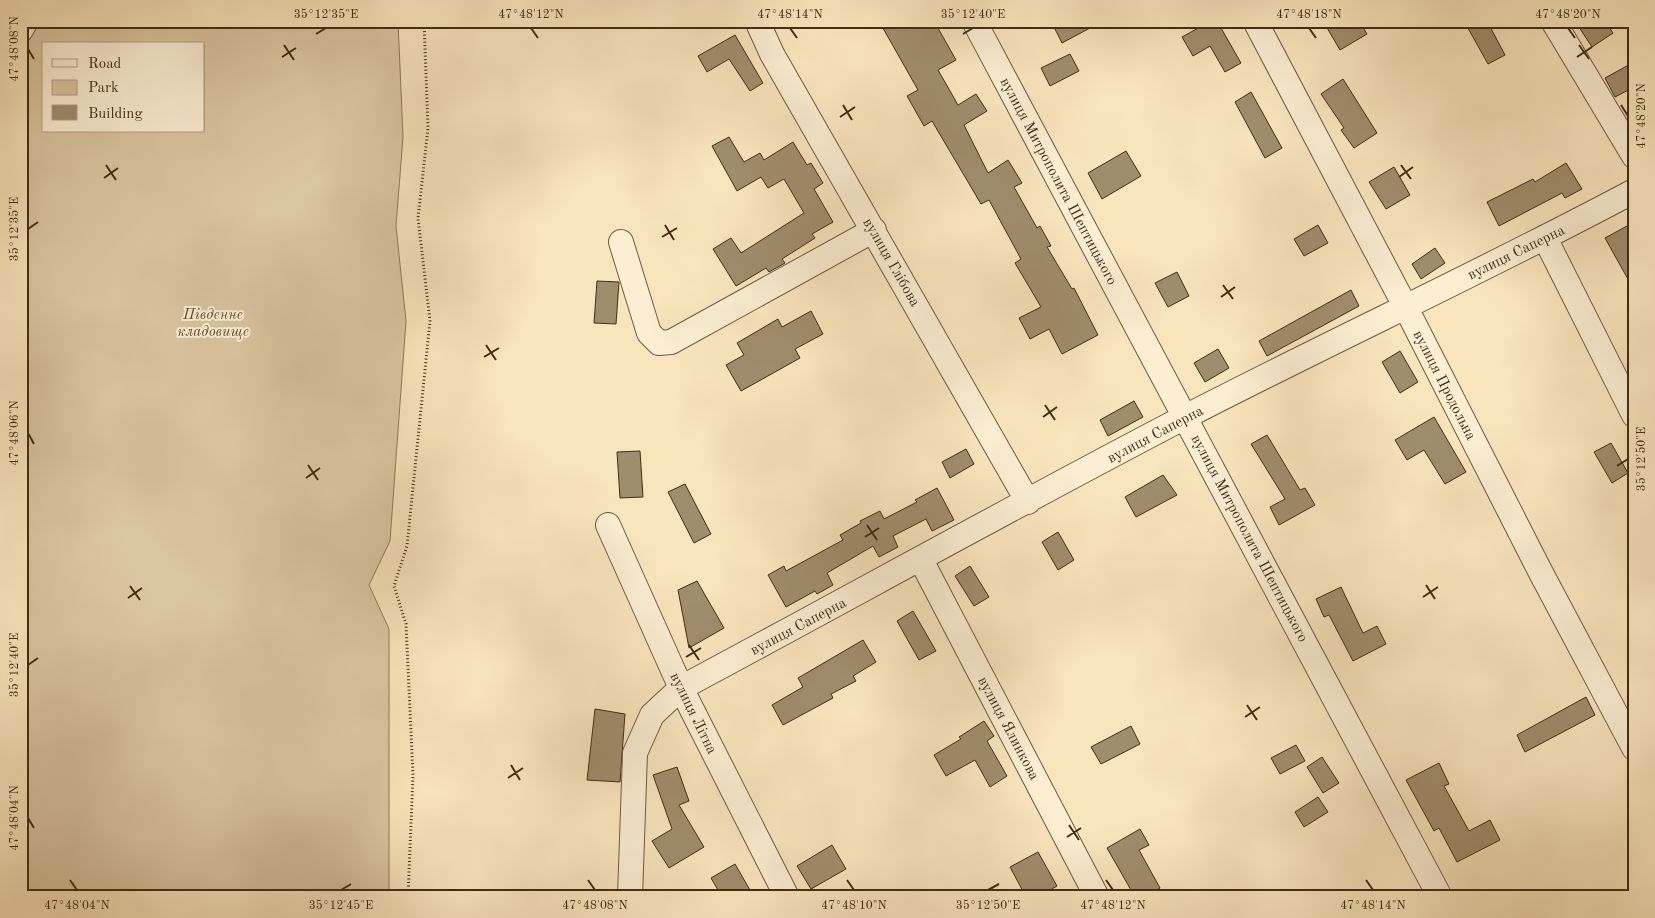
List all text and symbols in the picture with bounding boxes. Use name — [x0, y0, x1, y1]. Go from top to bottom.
text: 35°12'35"E — [294, 8, 358, 21]
text: 35°12'40"E — [941, 8, 1005, 21]
text: 47°48'12"N — [498, 9, 564, 21]
text: 47°48'14"N — [757, 9, 823, 21]
text: 47°48'18"N — [1276, 9, 1342, 21]
text: 47°48'20"N — [1535, 9, 1601, 21]
text: 47°48'08"N — [9, 16, 21, 82]
legend — [42, 42, 205, 132]
text: Road — [88, 57, 122, 72]
street label: вулиця Митрополита Шептицького — [996, 76, 1119, 288]
text: Park — [88, 81, 119, 96]
text: 47°48'20"N — [1636, 83, 1648, 149]
text: Building — [88, 107, 143, 122]
text: 35°12'35"E — [8, 197, 21, 261]
street label: вулиця Глібова — [859, 216, 922, 310]
street label: вулиця Саперна — [1466, 223, 1568, 283]
park label: Південне кладовище — [177, 308, 249, 340]
street label: вулиця Продольна — [1410, 328, 1478, 443]
text: 47°48'06"N — [9, 400, 21, 466]
street label: вулиця Саперна — [1105, 404, 1207, 467]
text: 35°12'50"E — [1635, 427, 1648, 491]
street label: вулиця Митрополита Шептицького — [1187, 433, 1310, 645]
street label: вулиця Саперна — [748, 596, 850, 659]
text: 35°12'40"E — [8, 633, 21, 697]
street label: вулиця Літна — [666, 671, 719, 757]
street label: вулиця Ялинкова — [974, 674, 1042, 783]
text: 47°48'04"N — [9, 785, 21, 851]
text: 35°12'45"E — [309, 899, 373, 912]
text: 35°12'50"E — [956, 899, 1020, 912]
text: 47°48'04"N — [44, 900, 110, 912]
text: 47°48'08"N — [562, 900, 628, 912]
text: 47°48'10"N — [821, 900, 887, 912]
text: 47°48'12"N — [1080, 900, 1146, 912]
text: 47°48'14"N — [1340, 900, 1406, 912]

